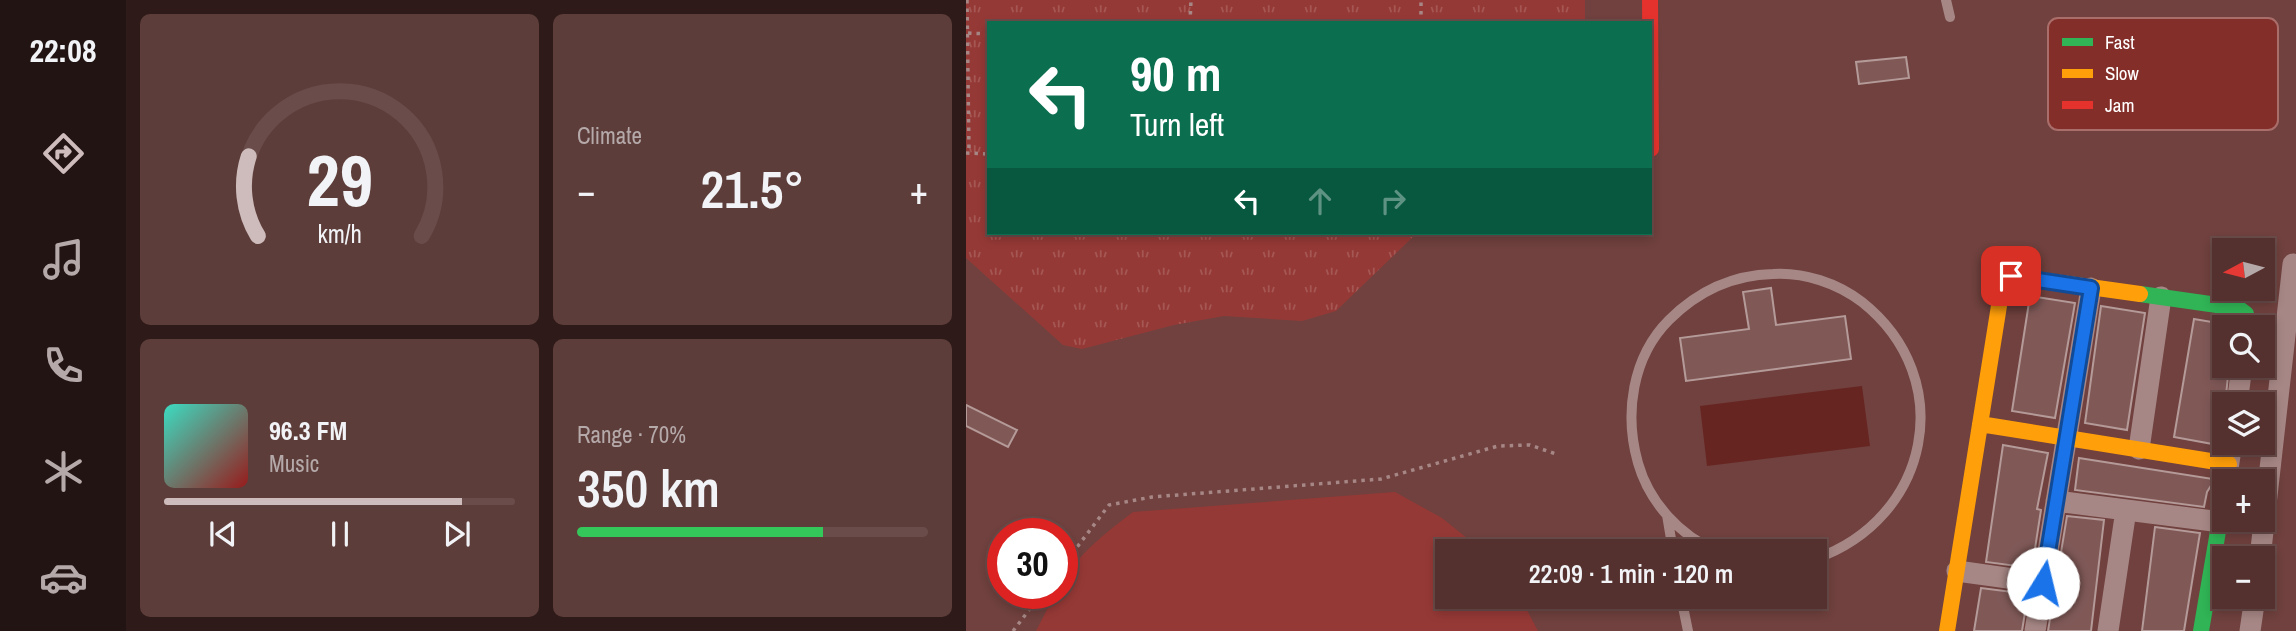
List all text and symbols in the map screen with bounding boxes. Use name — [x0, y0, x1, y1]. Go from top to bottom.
legend — [2048, 18, 2278, 130]
text: 22:08 — [29, 29, 97, 72]
text: Fast — [2105, 29, 2135, 55]
text: 90 m — [1130, 40, 1222, 106]
icon: left — [1015, 49, 1106, 140]
text: Slow — [2105, 60, 2140, 86]
text: Jam — [2105, 92, 2134, 118]
text: Turn left — [1130, 103, 1224, 146]
text: Climate — [577, 120, 642, 151]
icon: directions — [39, 129, 88, 178]
text: 29 — [306, 131, 373, 229]
text: 21.5° — [701, 154, 804, 224]
text: − — [577, 165, 595, 216]
text: + — [910, 165, 928, 216]
icon: left — [1228, 182, 1266, 220]
icon: ahead — [1301, 182, 1339, 220]
icon: right — [1374, 182, 1412, 220]
text: km/h — [317, 216, 362, 250]
icon: music — [39, 235, 88, 284]
north arrow — [2212, 238, 2275, 301]
map controls — [2212, 238, 2275, 609]
pin — [1981, 246, 2041, 306]
icon: arrive — [1992, 257, 2030, 295]
button: search — [2212, 315, 2275, 378]
icon: phone — [39, 341, 88, 390]
button: layers — [2212, 392, 2275, 455]
text: 96.3 FM — [269, 413, 347, 448]
text: Range · 70% — [577, 419, 686, 450]
icon: climate — [39, 447, 88, 496]
text: Music — [269, 448, 319, 479]
text: 350 km — [577, 453, 720, 523]
button: + — [2212, 469, 2275, 532]
icon: previous — [204, 515, 242, 553]
icon: pause — [321, 515, 359, 553]
icon: next — [438, 515, 476, 553]
speed limit sign: 30 — [987, 518, 1078, 609]
position arrow — [2006, 546, 2080, 620]
button: − — [2212, 546, 2275, 609]
icon: car — [39, 553, 88, 602]
text: 22:09 · 1 min · 120 m — [1529, 556, 1733, 591]

